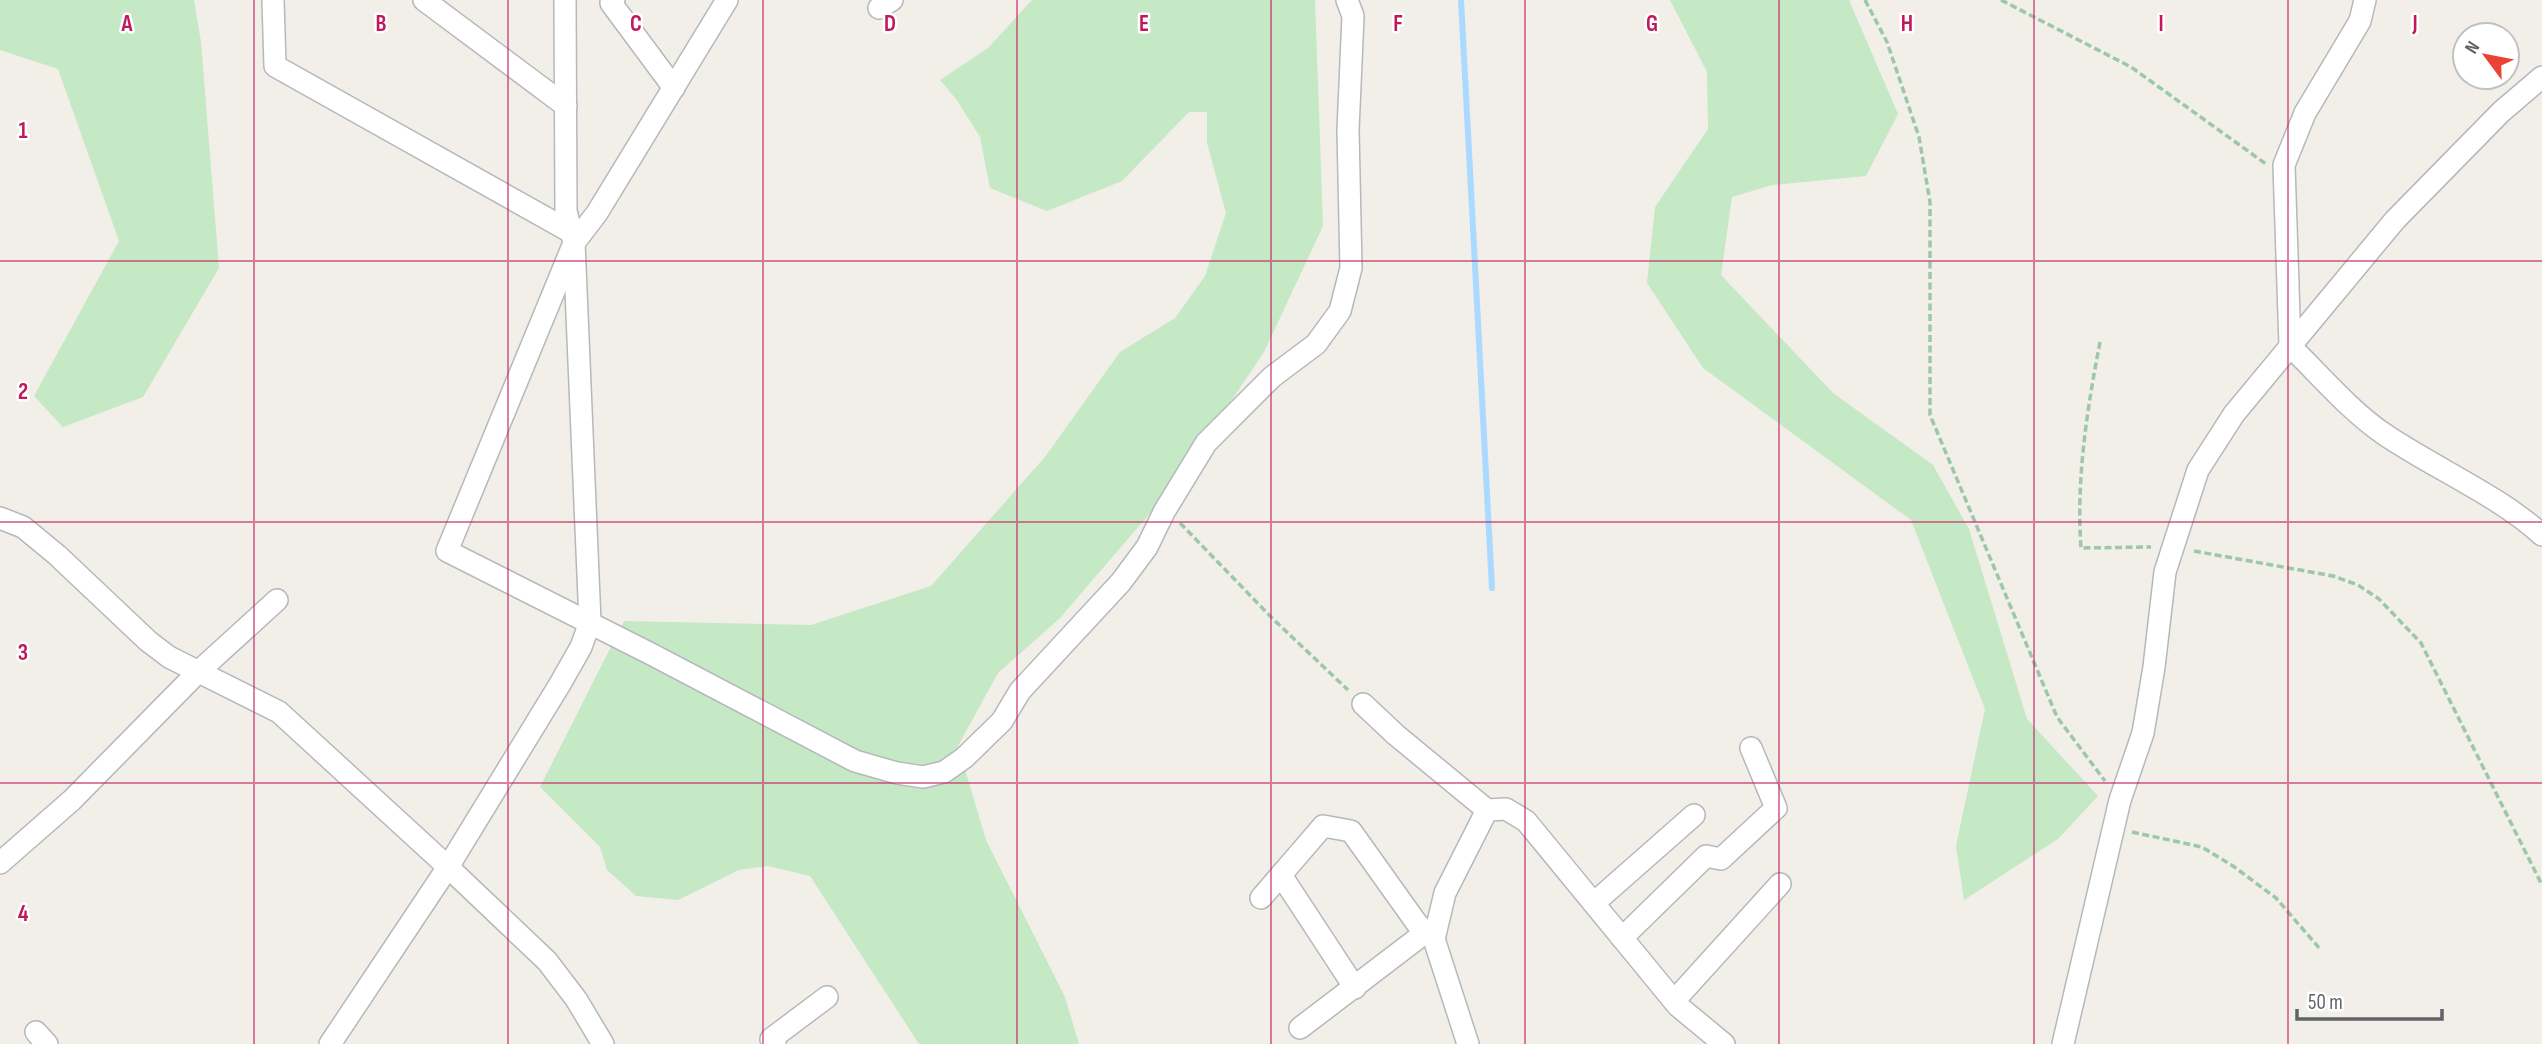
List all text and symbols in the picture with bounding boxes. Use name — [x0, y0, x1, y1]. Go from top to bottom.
text: A — [121, 10, 134, 38]
text: B — [376, 10, 387, 38]
text: C — [630, 10, 642, 38]
text: D — [884, 10, 896, 38]
text: E — [1139, 10, 1149, 38]
text: F — [1393, 10, 1403, 38]
text: G — [1646, 10, 1658, 38]
text: H — [1901, 10, 1913, 38]
text: I — [2158, 10, 2164, 38]
text: J — [2411, 10, 2418, 38]
north arrow — [2451, 21, 2521, 91]
text: N — [2460, 37, 2485, 58]
text: 1 — [18, 117, 28, 145]
text: 2 — [18, 378, 28, 406]
text: 3 — [18, 639, 28, 667]
text: 4 — [18, 900, 29, 928]
scale bar — [2297, 978, 2442, 1022]
text: 50 m — [2308, 990, 2343, 1015]

